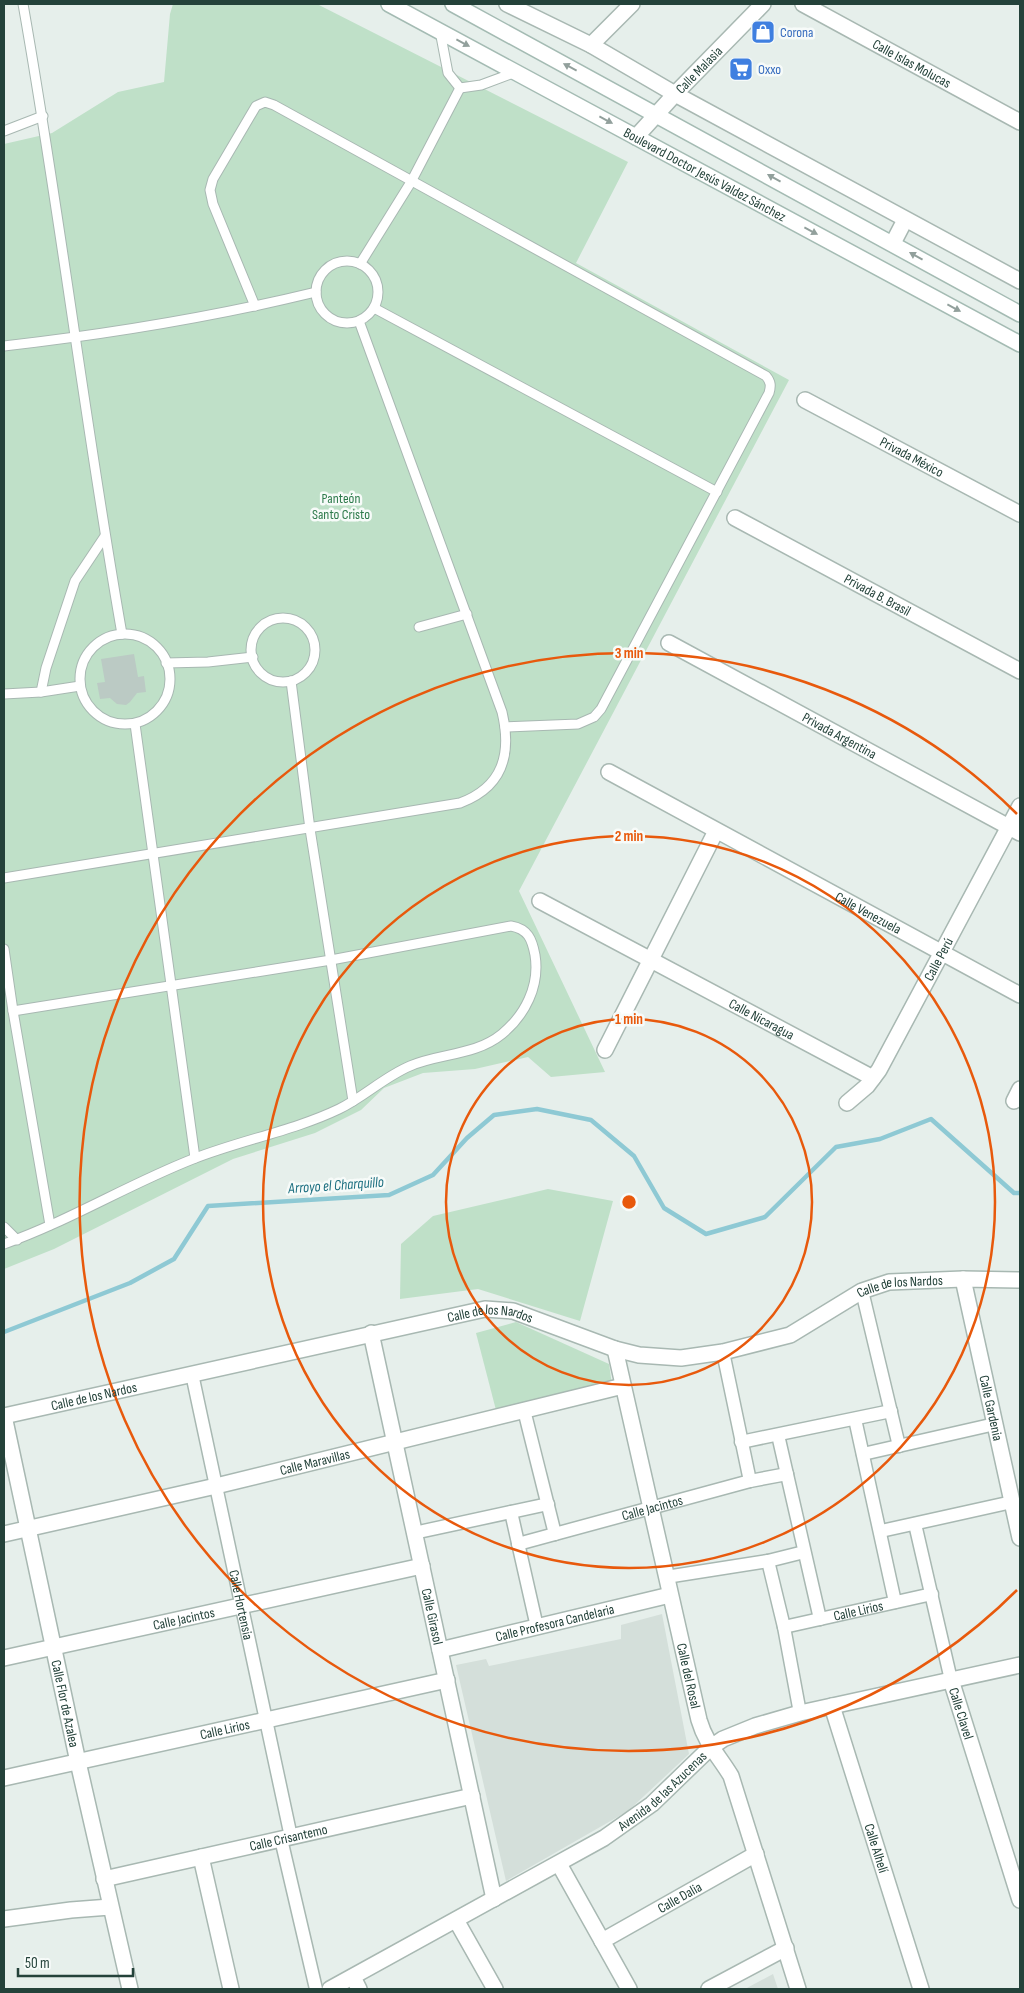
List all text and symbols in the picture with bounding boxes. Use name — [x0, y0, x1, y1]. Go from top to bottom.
shop icon: Corona — [750, 19, 776, 45]
place label: Corona — [780, 24, 813, 41]
street label: Calle Islas Molucas — [870, 36, 954, 92]
one-way arrow — [456, 39, 470, 47]
street label: Calle Malasia — [672, 43, 726, 97]
supermarket icon: Oxxo — [728, 56, 754, 82]
place label: Oxxo — [758, 61, 781, 78]
one-way arrow — [562, 63, 577, 71]
one-way arrow — [600, 116, 613, 125]
street label: Boulevard Doctor Jesús Valdez Sánchez — [621, 124, 789, 225]
one-way arrow — [766, 174, 781, 182]
one-way arrow — [803, 227, 818, 235]
one-way arrow — [909, 252, 924, 260]
one-way arrow — [947, 304, 960, 313]
street label: Privada México — [877, 433, 947, 481]
park label: Panteón Santo Cristo — [312, 490, 370, 523]
street label: Privada B. Brasil — [841, 570, 914, 620]
text: 3 min — [615, 644, 643, 663]
street label: Privada Argentina — [799, 709, 880, 763]
text: 2 min — [615, 827, 643, 846]
street label: Calle Venezuela — [832, 888, 904, 938]
street label: Calle Perú — [920, 935, 957, 984]
street label: Calle Nicaragua — [726, 995, 797, 1044]
text: 1 min — [615, 1010, 643, 1029]
water label: Arroyo el Charquillo — [287, 1173, 384, 1198]
centre of rings — [620, 1193, 638, 1211]
street label: Calle de los Nardos — [853, 1272, 943, 1301]
street label: Calle de los Nardos — [446, 1301, 535, 1327]
street label: Calle Gardenia — [975, 1374, 1006, 1442]
street label: Calle de los Nardos — [49, 1379, 138, 1414]
street label: Calle Maravillas — [278, 1445, 352, 1479]
street label: Calle Jacintos — [620, 1492, 685, 1524]
street label: Calle Hortensia — [225, 1568, 257, 1641]
street label: Calle Girasol — [418, 1587, 446, 1646]
street label: Calle Lirios — [832, 1597, 885, 1625]
street label: Calle Profesora Candelaria — [494, 1601, 616, 1645]
street label: Calle Jacintos — [151, 1604, 216, 1634]
street label: Calle del Rosal — [673, 1642, 704, 1710]
street label: Calle Flor de Azalea — [47, 1658, 83, 1749]
street label: Calle Clavel — [945, 1686, 977, 1742]
street label: Calle Lirios — [198, 1716, 251, 1743]
street label: Avenida de las Azucenas — [614, 1748, 710, 1835]
street label: Calle Crisantemo — [248, 1821, 329, 1855]
street label: Calle Alhelí — [861, 1822, 892, 1875]
street label: Calle Dalia — [655, 1878, 705, 1917]
scale bar — [18, 1946, 132, 1978]
text: 50 m — [25, 1954, 50, 1973]

